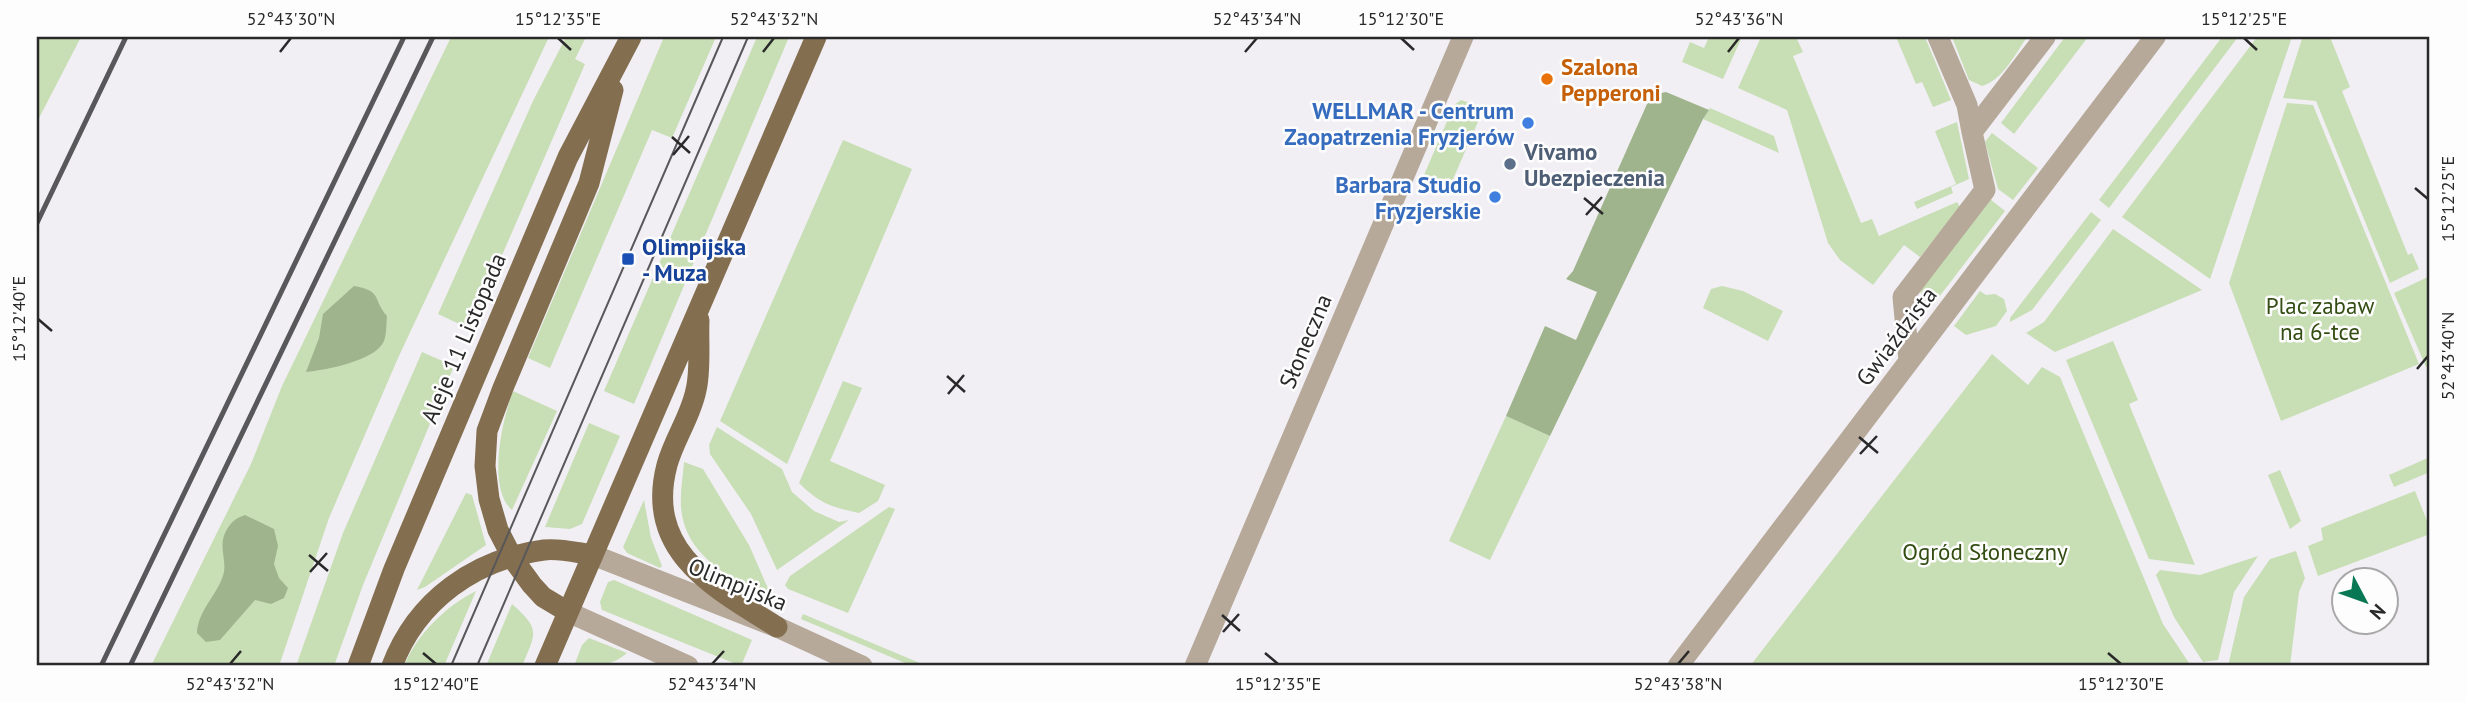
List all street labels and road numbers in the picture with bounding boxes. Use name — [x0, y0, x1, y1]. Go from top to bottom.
street label: Aleje 11 Listopada — [414, 248, 512, 428]
street label: Gwiaździsta — [1849, 281, 1943, 391]
street label: Słoneczna — [1272, 290, 1338, 392]
street label: Olimpijska — [684, 551, 792, 617]

